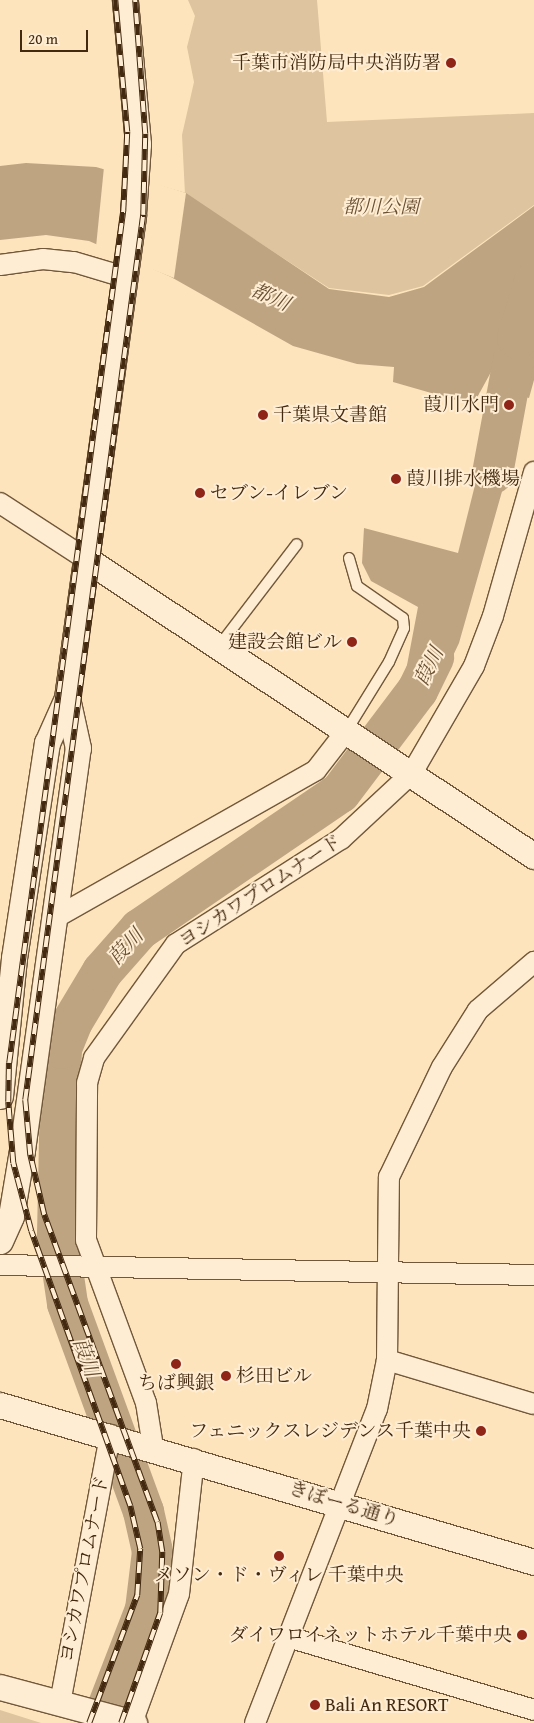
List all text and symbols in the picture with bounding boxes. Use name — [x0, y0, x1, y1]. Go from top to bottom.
scale bar — [22, 20, 90, 52]
text: 20 m — [28, 28, 58, 49]
place label: 千葉市消防局中央消防署 — [232, 52, 441, 74]
marker: 千葉市消防局中央消防署 — [445, 57, 457, 69]
park label: 都川公園 — [343, 196, 419, 218]
water label: 都川 — [248, 277, 294, 315]
place label: 葭川水門 — [423, 394, 499, 416]
marker: 葭川水門 — [503, 399, 515, 411]
place label: 千葉県文書館 — [273, 404, 387, 426]
marker: 千葉県文書館 — [257, 409, 269, 421]
place label: 葭川排水機場 — [406, 468, 520, 490]
marker: 葭川排水機場 — [390, 473, 402, 485]
place label: セブン-イレブン — [210, 482, 350, 504]
marker: セブン-イレブン — [194, 487, 206, 499]
place label: 建設会館ビル — [228, 631, 342, 653]
marker: 建設会館ビル — [346, 636, 358, 648]
water label: 葭川 — [408, 643, 448, 689]
street label: ヨシカワプロムナード — [174, 830, 346, 952]
water label: 葭川 — [103, 923, 147, 969]
water label: 葭川 — [69, 1334, 105, 1380]
marker: ちば興銀 — [170, 1358, 182, 1370]
place label: 杉田ビル — [236, 1365, 312, 1387]
marker: 杉田ビル — [220, 1370, 232, 1382]
place label: ちば興銀 — [138, 1372, 214, 1394]
place label: フェニックスレジデンス千葉中央 — [186, 1420, 471, 1442]
marker: フェニックスレジデンス千葉中央 — [475, 1425, 487, 1437]
street label: ヨシカワプロムナード — [55, 1474, 113, 1664]
street label: きぼーる通り — [286, 1476, 402, 1532]
marker: メソン・ド・ヴィレ 千葉中央 — [273, 1550, 285, 1562]
place label: メソン・ド・ヴィレ 千葉中央 — [153, 1564, 405, 1586]
place label: ダイワロイネットホテル千葉中央 — [227, 1624, 512, 1646]
marker: ダイワロイネットホテル千葉中央 — [516, 1629, 528, 1641]
place label: Bali An RESORT — [325, 1694, 449, 1716]
marker: Bali An RESORT — [309, 1699, 321, 1711]

